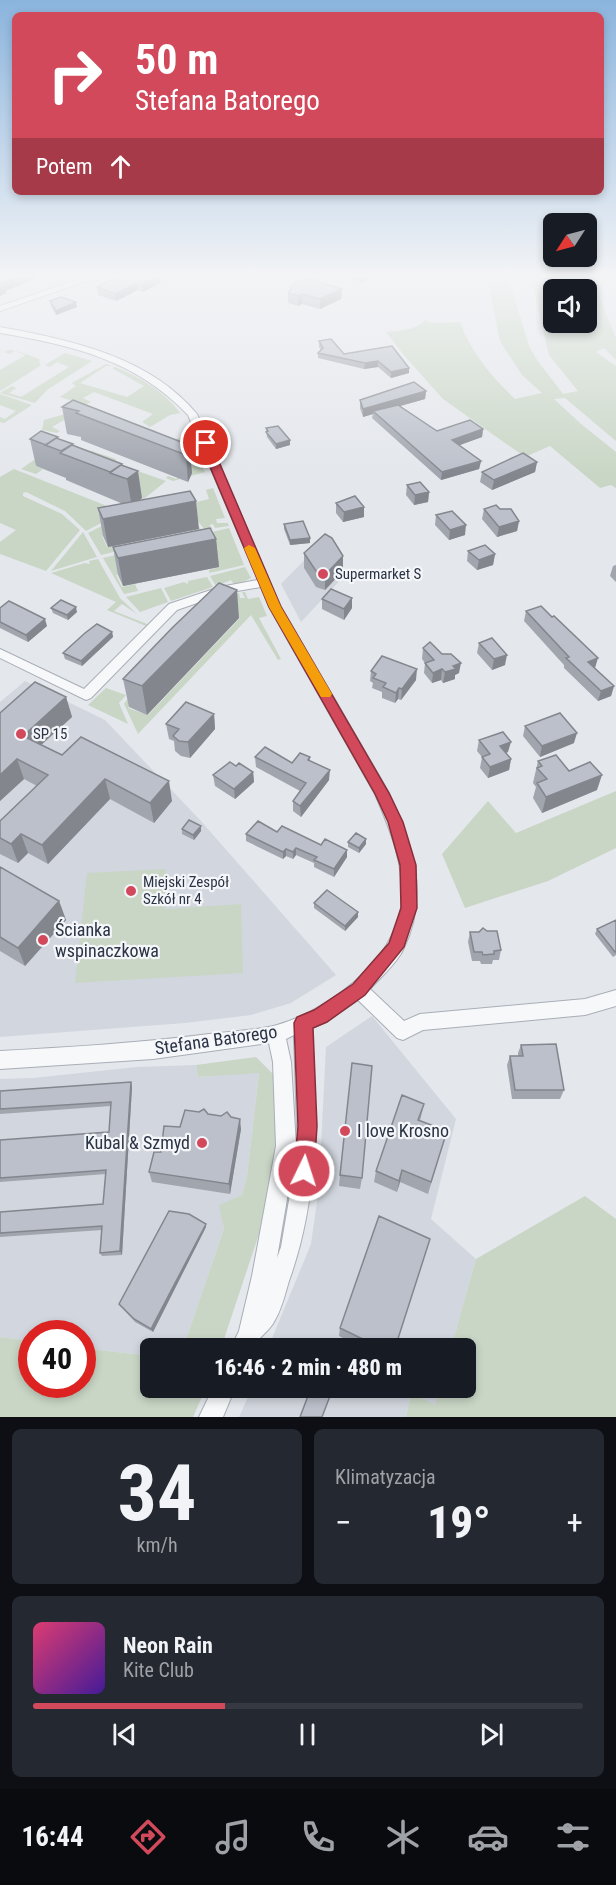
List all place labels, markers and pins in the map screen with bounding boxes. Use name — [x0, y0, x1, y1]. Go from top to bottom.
pin — [180, 417, 231, 468]
place label: Supermarket S — [335, 565, 422, 583]
marker: Supermarket S — [316, 567, 330, 581]
place label: SP 15 — [33, 725, 67, 743]
marker: SP 15 — [14, 727, 28, 741]
place label: Miejski Zespół Szkół nr 4 — [143, 873, 229, 908]
marker: Miejski Zespół Szkół nr 4 — [124, 884, 138, 898]
place label: Ścianka wspinaczkowa — [55, 919, 159, 961]
marker: Ścianka wspinaczkowa — [36, 933, 50, 947]
place label: I love Krosno — [357, 1120, 449, 1141]
marker: I love Krosno — [338, 1124, 352, 1138]
place label: Kubal & Szmyd — [85, 1132, 190, 1153]
marker: Kubal & Szmyd — [195, 1136, 209, 1150]

